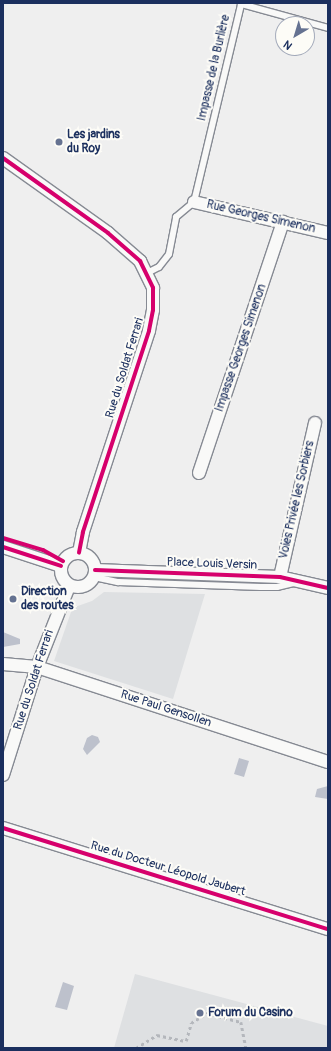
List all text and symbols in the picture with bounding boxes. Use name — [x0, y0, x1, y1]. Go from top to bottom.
street label: Impasse de la Burlière — [195, 13, 233, 123]
north arrow — [275, 16, 315, 56]
text: N — [281, 38, 295, 52]
place label: Les jardins du Roy — [67, 128, 120, 156]
marker: Les jardins du Roy — [54, 137, 64, 147]
street label: Rue Georges Simenon — [205, 197, 317, 237]
street label: Impasse Georges Simenon — [212, 282, 270, 414]
street label: Rue du Soldat Ferrari — [103, 316, 147, 420]
street label: Voies Privée les Sorbiers — [276, 439, 318, 561]
street label: Place Louis Versin — [166, 555, 258, 573]
place label: Direction des routes — [21, 585, 74, 613]
marker: Direction des routes — [8, 594, 18, 604]
street label: Rue du Soldat Ferrari — [11, 628, 57, 732]
street label: Rue Paul Gensollen — [119, 688, 213, 730]
street label: Rue du Docteur Léopold Jaubert — [89, 839, 247, 899]
place label: Forum du Casino — [208, 1006, 293, 1020]
marker: Forum du Casino — [195, 1008, 205, 1018]

